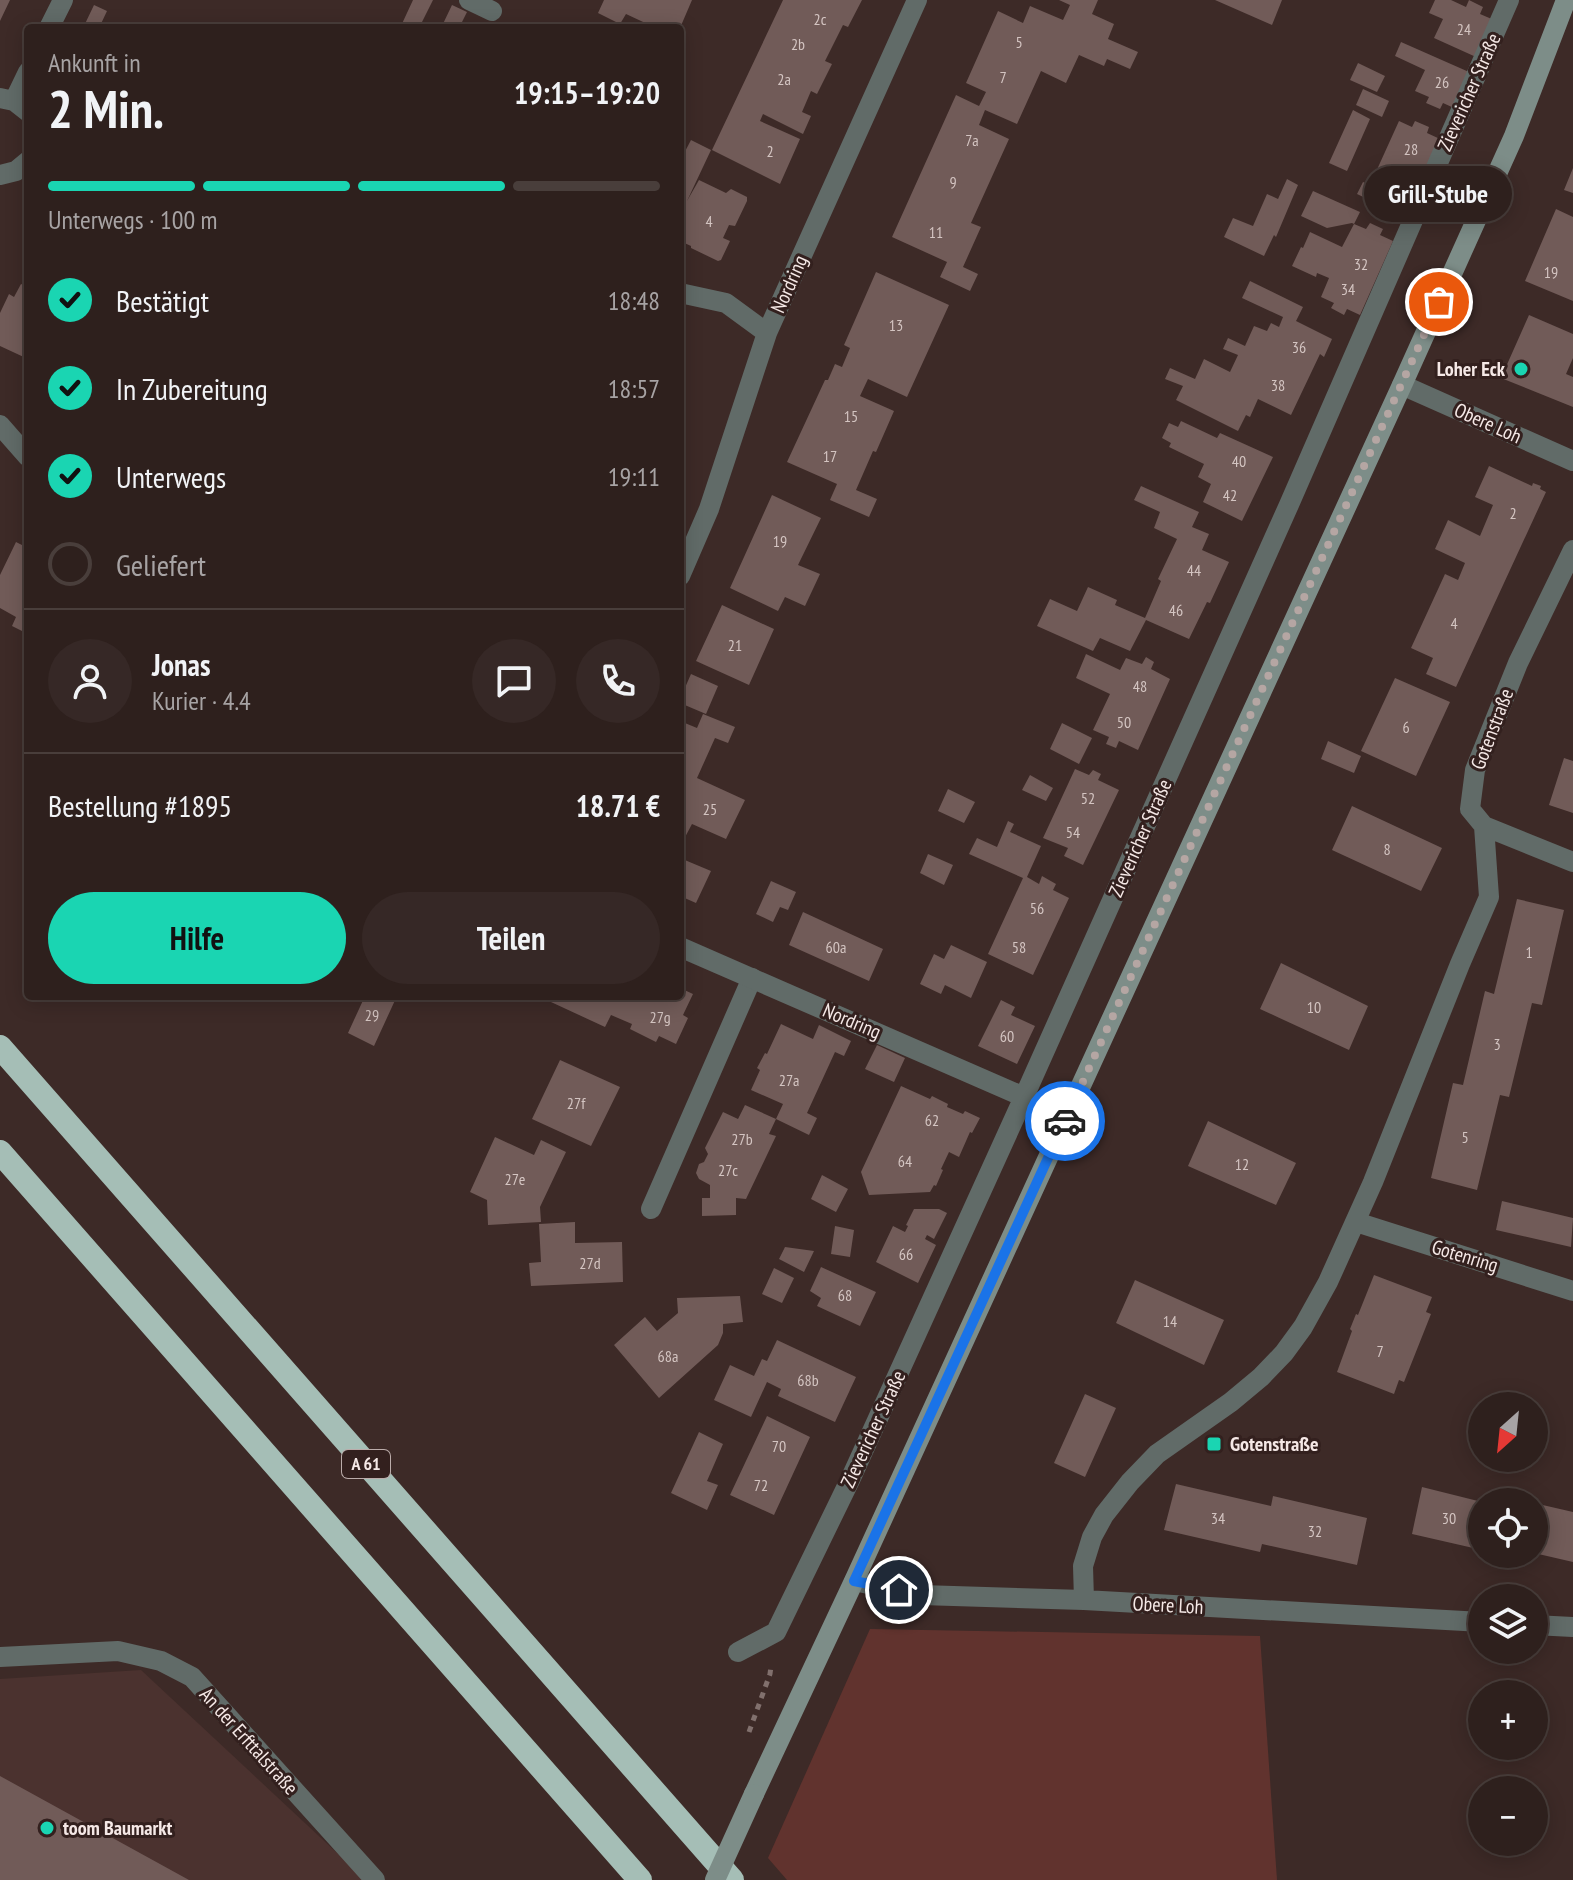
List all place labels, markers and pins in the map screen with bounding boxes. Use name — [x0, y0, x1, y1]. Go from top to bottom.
callout: Grill-Stube — [1365, 166, 1513, 222]
pin — [1405, 268, 1473, 336]
place label: Loher Eck — [1437, 356, 1506, 382]
marker: Loher Eck — [1512, 360, 1530, 378]
place label: Gotenstraße — [1230, 1431, 1319, 1457]
marker: Gotenstraße — [1205, 1435, 1223, 1453]
pin — [865, 1556, 933, 1624]
place label: toom Baumarkt — [63, 1815, 173, 1841]
marker: toom Baumarkt — [38, 1819, 56, 1837]

